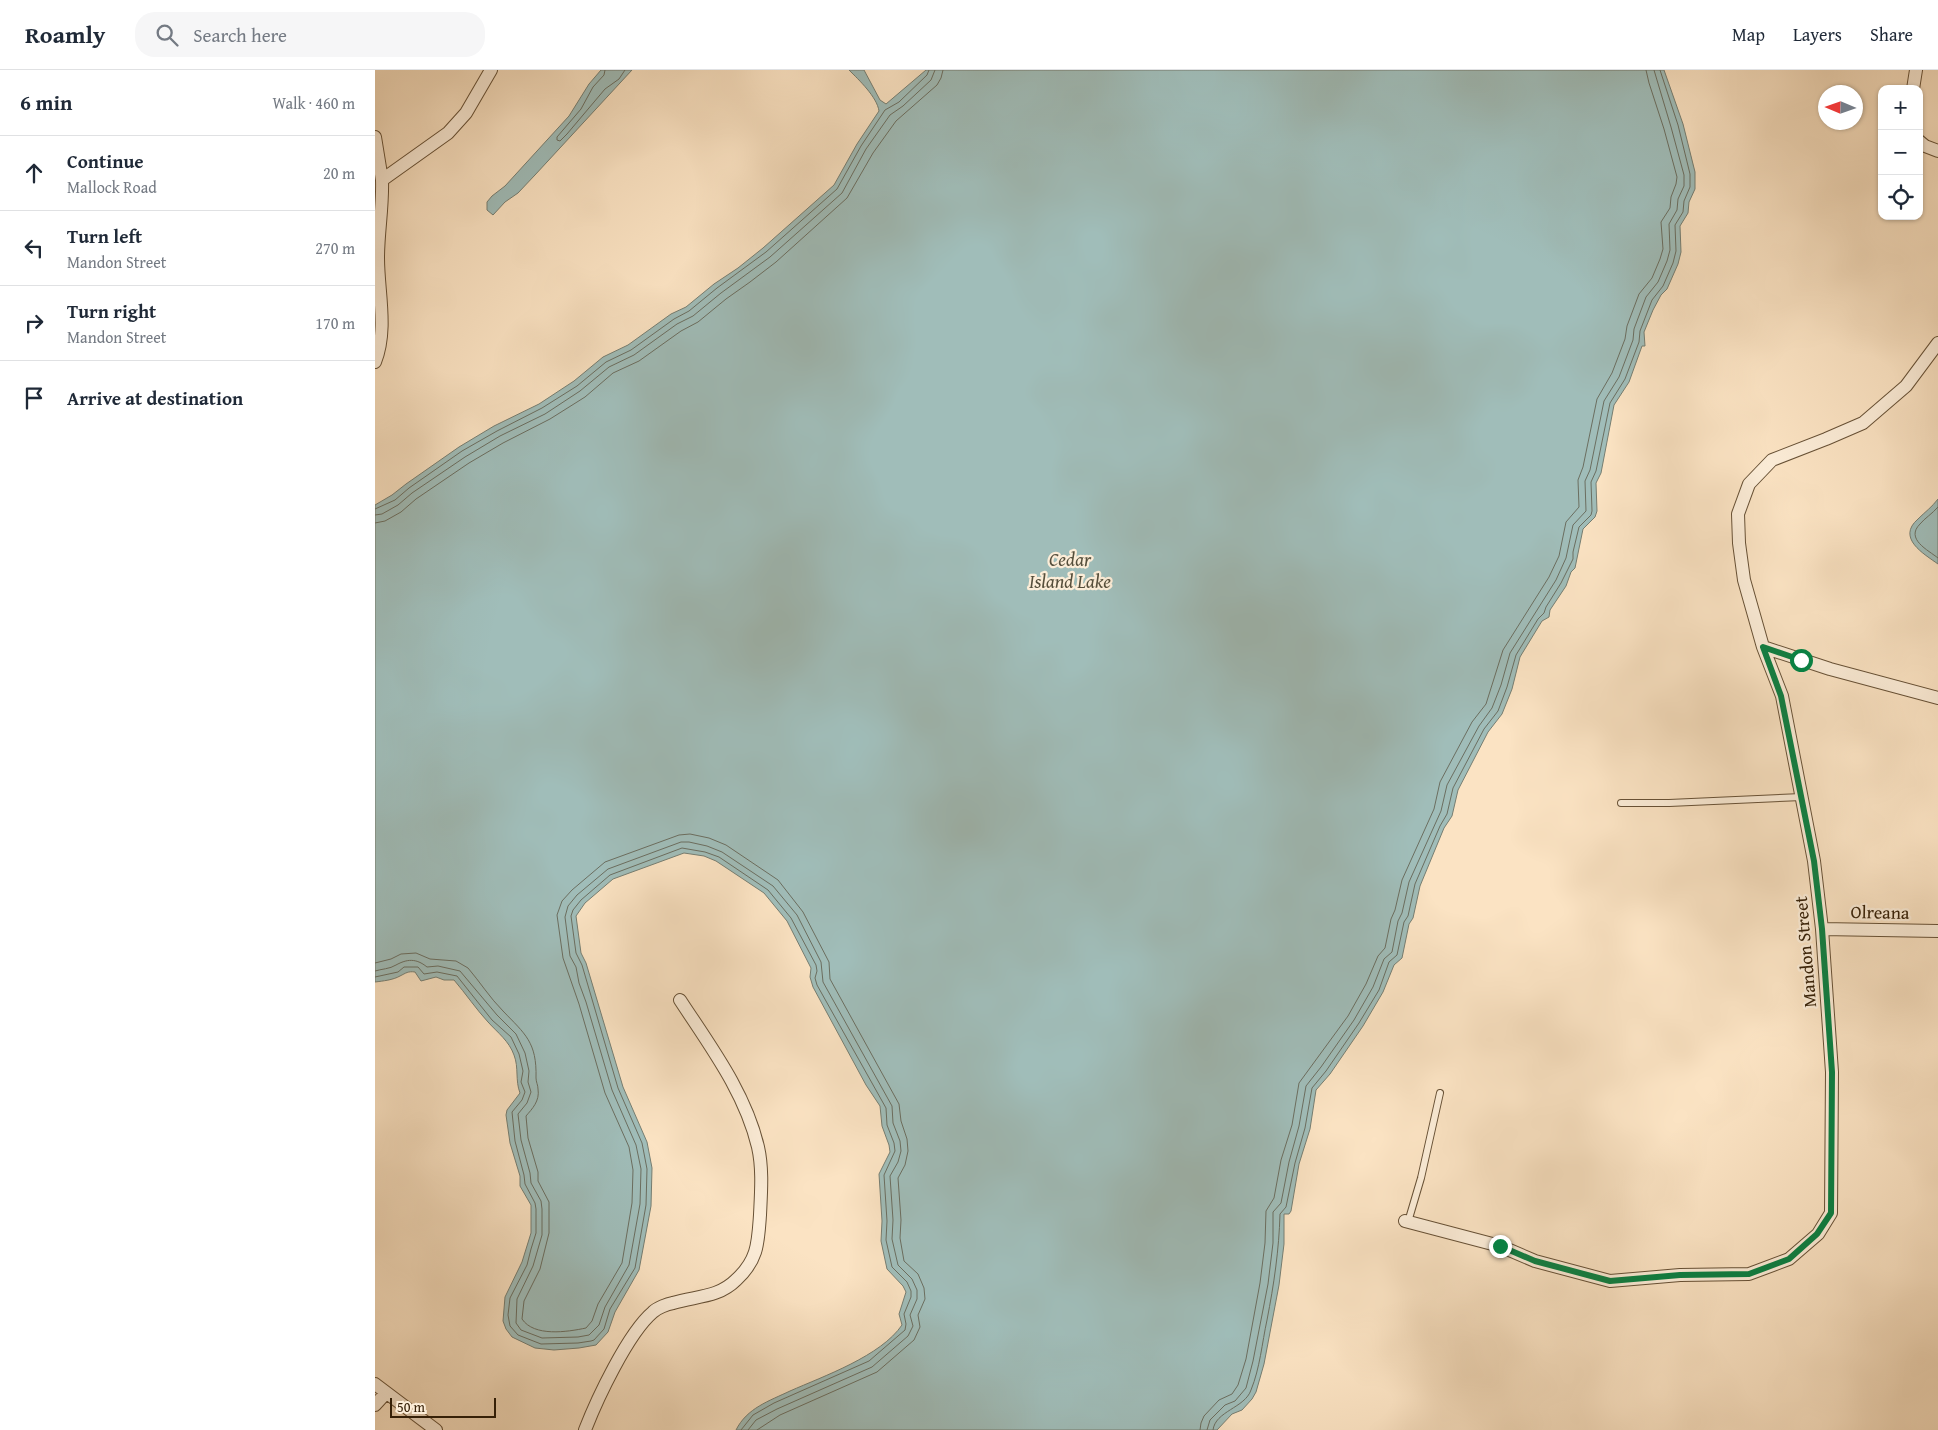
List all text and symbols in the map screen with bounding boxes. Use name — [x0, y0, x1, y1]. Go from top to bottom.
search box — [135, 12, 485, 57]
text: Roamly — [25, 17, 105, 52]
icon: search — [153, 21, 181, 49]
text: Search here — [193, 21, 287, 49]
text: Map — [1732, 21, 1765, 48]
text: Layers — [1793, 21, 1842, 48]
text: Share — [1870, 21, 1913, 48]
north arrow — [1818, 85, 1863, 130]
map controls — [1878, 85, 1923, 220]
button: + — [1878, 85, 1923, 130]
text: 6 min — [20, 87, 72, 118]
text: Walk · 460 m — [272, 91, 355, 115]
button: − — [1878, 130, 1923, 175]
text: Continue — [67, 147, 144, 175]
icon: ahead — [20, 159, 48, 187]
text: 20 m — [323, 161, 355, 185]
text: Mallock Road — [67, 175, 157, 199]
button: locate — [1878, 175, 1923, 220]
text: Turn left — [67, 222, 142, 250]
icon: left — [20, 234, 48, 262]
text: 270 m — [315, 236, 355, 260]
text: Mandon Street — [67, 250, 166, 274]
text: Turn right — [67, 297, 156, 325]
icon: right — [20, 309, 48, 337]
text: 170 m — [315, 311, 355, 335]
text: Mandon Street — [67, 325, 166, 349]
icon: arrive — [20, 384, 48, 412]
text: Arrive at destination — [67, 384, 243, 412]
water label: Cedar Island Lake — [1029, 545, 1111, 595]
route start — [1790, 649, 1813, 672]
street label: Mandon Street — [1787, 895, 1823, 1009]
street label: Olreana — [1850, 898, 1910, 926]
route end — [1489, 1235, 1512, 1258]
scale bar — [390, 1395, 496, 1418]
text: 50 m — [397, 1397, 425, 1417]

